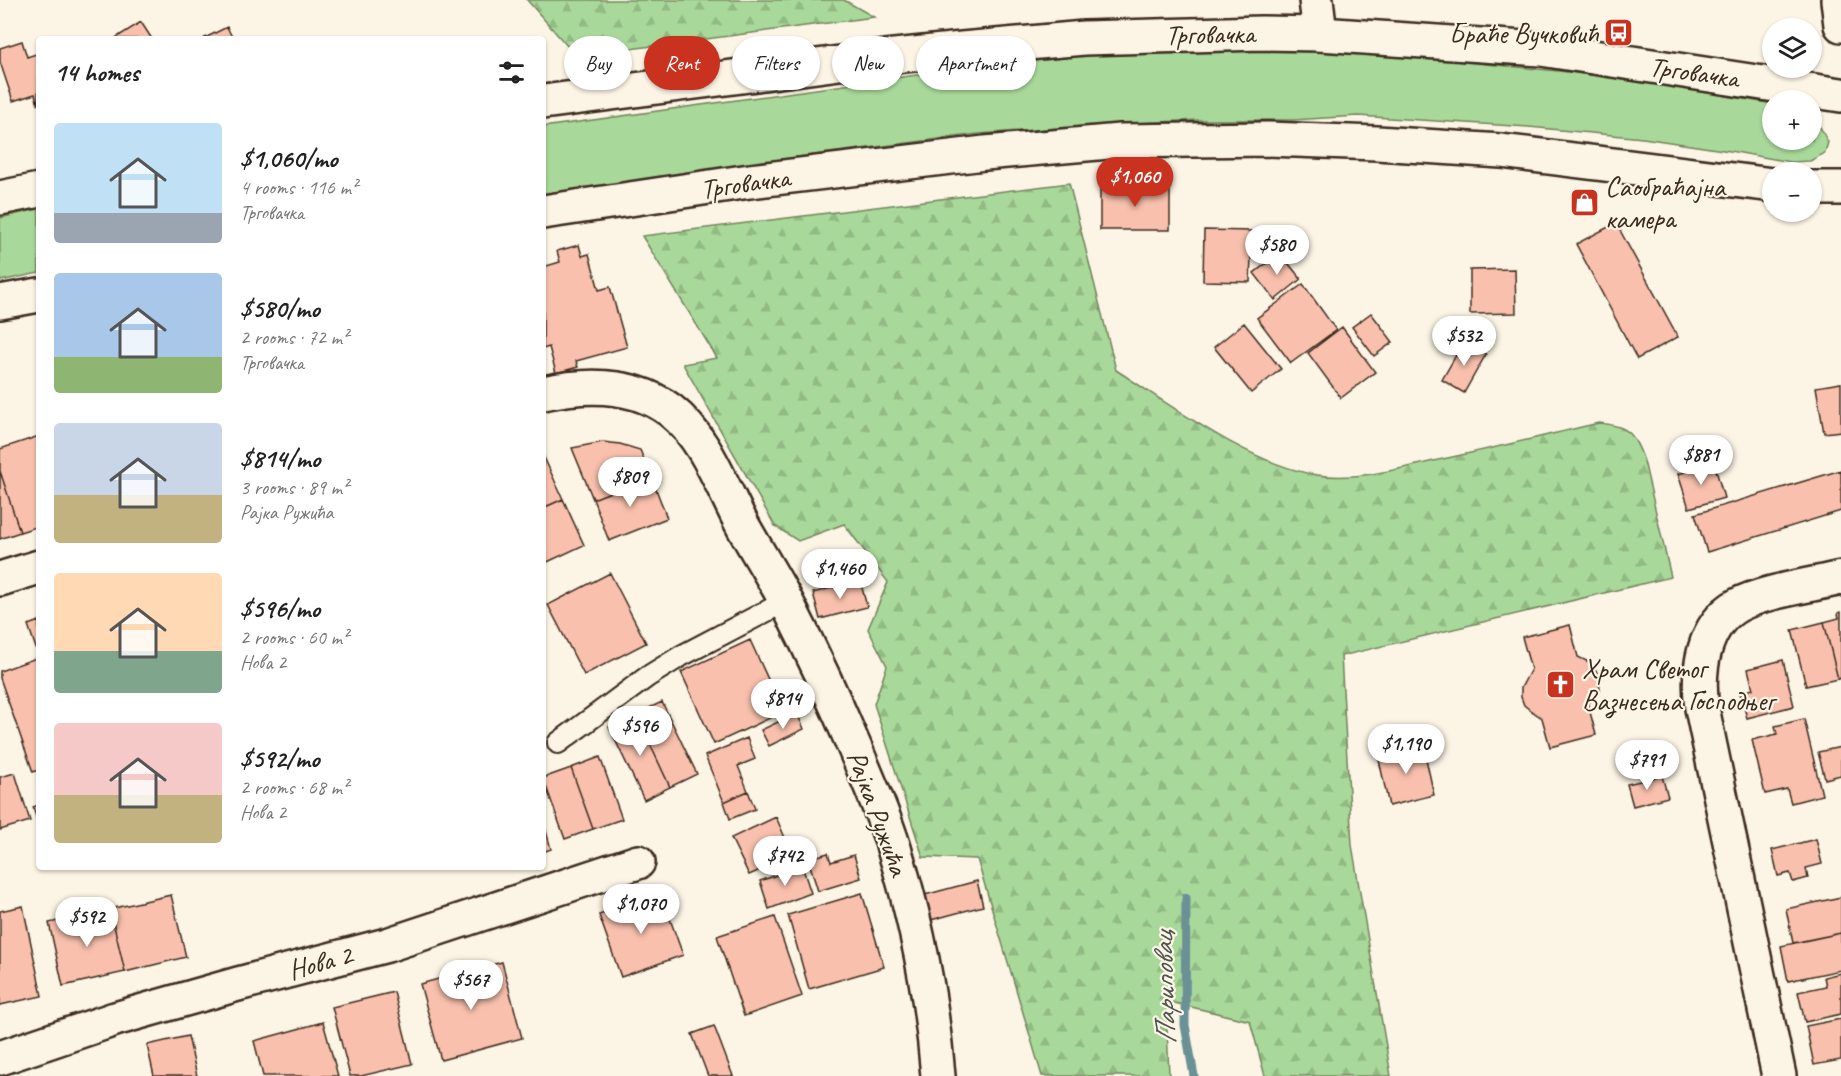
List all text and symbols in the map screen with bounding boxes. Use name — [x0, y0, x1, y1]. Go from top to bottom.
street label: Трговачка — [1165, 16, 1258, 52]
place label: Браће Вучковић — [1449, 16, 1600, 51]
bus stop icon: Браће Вучковић — [1603, 17, 1635, 49]
map controls — [1762, 18, 1822, 222]
button: layers — [1762, 18, 1822, 78]
chip: Buy — [564, 36, 632, 90]
chip: Rent — [644, 36, 720, 90]
chip: Filters — [732, 36, 820, 90]
chip: New — [832, 36, 904, 90]
chip: Apartment — [916, 36, 1036, 90]
street label: Трговачка — [1647, 48, 1743, 96]
text: 14 homes — [54, 56, 139, 89]
icon: filters — [495, 56, 528, 89]
button: + — [1762, 90, 1822, 150]
text: $1,060/mo — [240, 142, 338, 175]
icon: home — [102, 147, 174, 219]
pin: $1,060 — [1086, 157, 1184, 208]
street label: Трговачка — [698, 159, 794, 207]
button: − — [1762, 162, 1822, 222]
text: $1,060 — [1110, 164, 1160, 189]
place label: Саобраћајна камера — [1605, 169, 1727, 236]
text: 4 rooms · 116 m² — [240, 175, 357, 200]
shop icon: Саобраћајна камера — [1568, 186, 1600, 218]
text: Трговачка — [240, 200, 304, 225]
pin: $580 — [1241, 225, 1313, 276]
text: $580 — [1259, 232, 1295, 257]
text: $580/mo — [240, 292, 320, 325]
icon: home — [102, 297, 174, 369]
pin: $532 — [1428, 316, 1500, 367]
text: $532 — [1446, 323, 1482, 348]
text: 2 rooms · 72 m² — [240, 325, 348, 350]
text: Трговачка — [240, 350, 304, 375]
pin: $881 — [1665, 435, 1737, 486]
text: $814/mo — [240, 442, 320, 475]
text: $881 — [1683, 442, 1719, 467]
icon: home — [102, 447, 174, 519]
pin: $809 — [594, 457, 666, 508]
text: $809 — [612, 464, 648, 489]
text: 3 rooms · 89 m² — [240, 475, 348, 500]
text: Рајка Ружића — [240, 500, 333, 525]
pin: $1,460 — [791, 549, 889, 600]
text: $1,460 — [815, 556, 865, 581]
text: $596/mo — [240, 592, 320, 625]
icon: home — [102, 597, 174, 669]
text: 2 rooms · 60 m² — [240, 625, 348, 650]
text: Нова 2 — [240, 650, 286, 675]
place label: Храм Светог Вазнесења Господњег — [1582, 651, 1778, 719]
church icon: Храм Светог Вазнесења Господњег — [1545, 668, 1577, 700]
pin: $814 — [747, 679, 819, 730]
text: $814 — [765, 686, 801, 711]
pin: $596 — [604, 706, 676, 757]
text: $596 — [622, 713, 658, 738]
pin: $1,190 — [1357, 724, 1455, 775]
text: $1,190 — [1382, 731, 1430, 756]
pin: $791 — [1611, 740, 1683, 791]
text: $592/mo — [240, 742, 319, 775]
street label: Рајка Ружића — [839, 746, 917, 882]
icon: home — [102, 747, 174, 819]
text: $791 — [1629, 747, 1665, 772]
text: 2 rooms · 68 m² — [240, 775, 348, 800]
text: Нова 2 — [240, 800, 286, 825]
pin: $742 — [749, 836, 821, 887]
text: $742 — [767, 843, 803, 868]
pin: $1,070 — [592, 884, 690, 935]
text: $1,070 — [617, 891, 665, 916]
pin: $592 — [51, 897, 123, 948]
text: $592 — [69, 904, 105, 929]
water label: Париповац — [1143, 927, 1185, 1045]
street label: Нова 2 — [284, 936, 358, 987]
pin: $567 — [435, 960, 507, 1011]
text: $567 — [453, 967, 489, 992]

